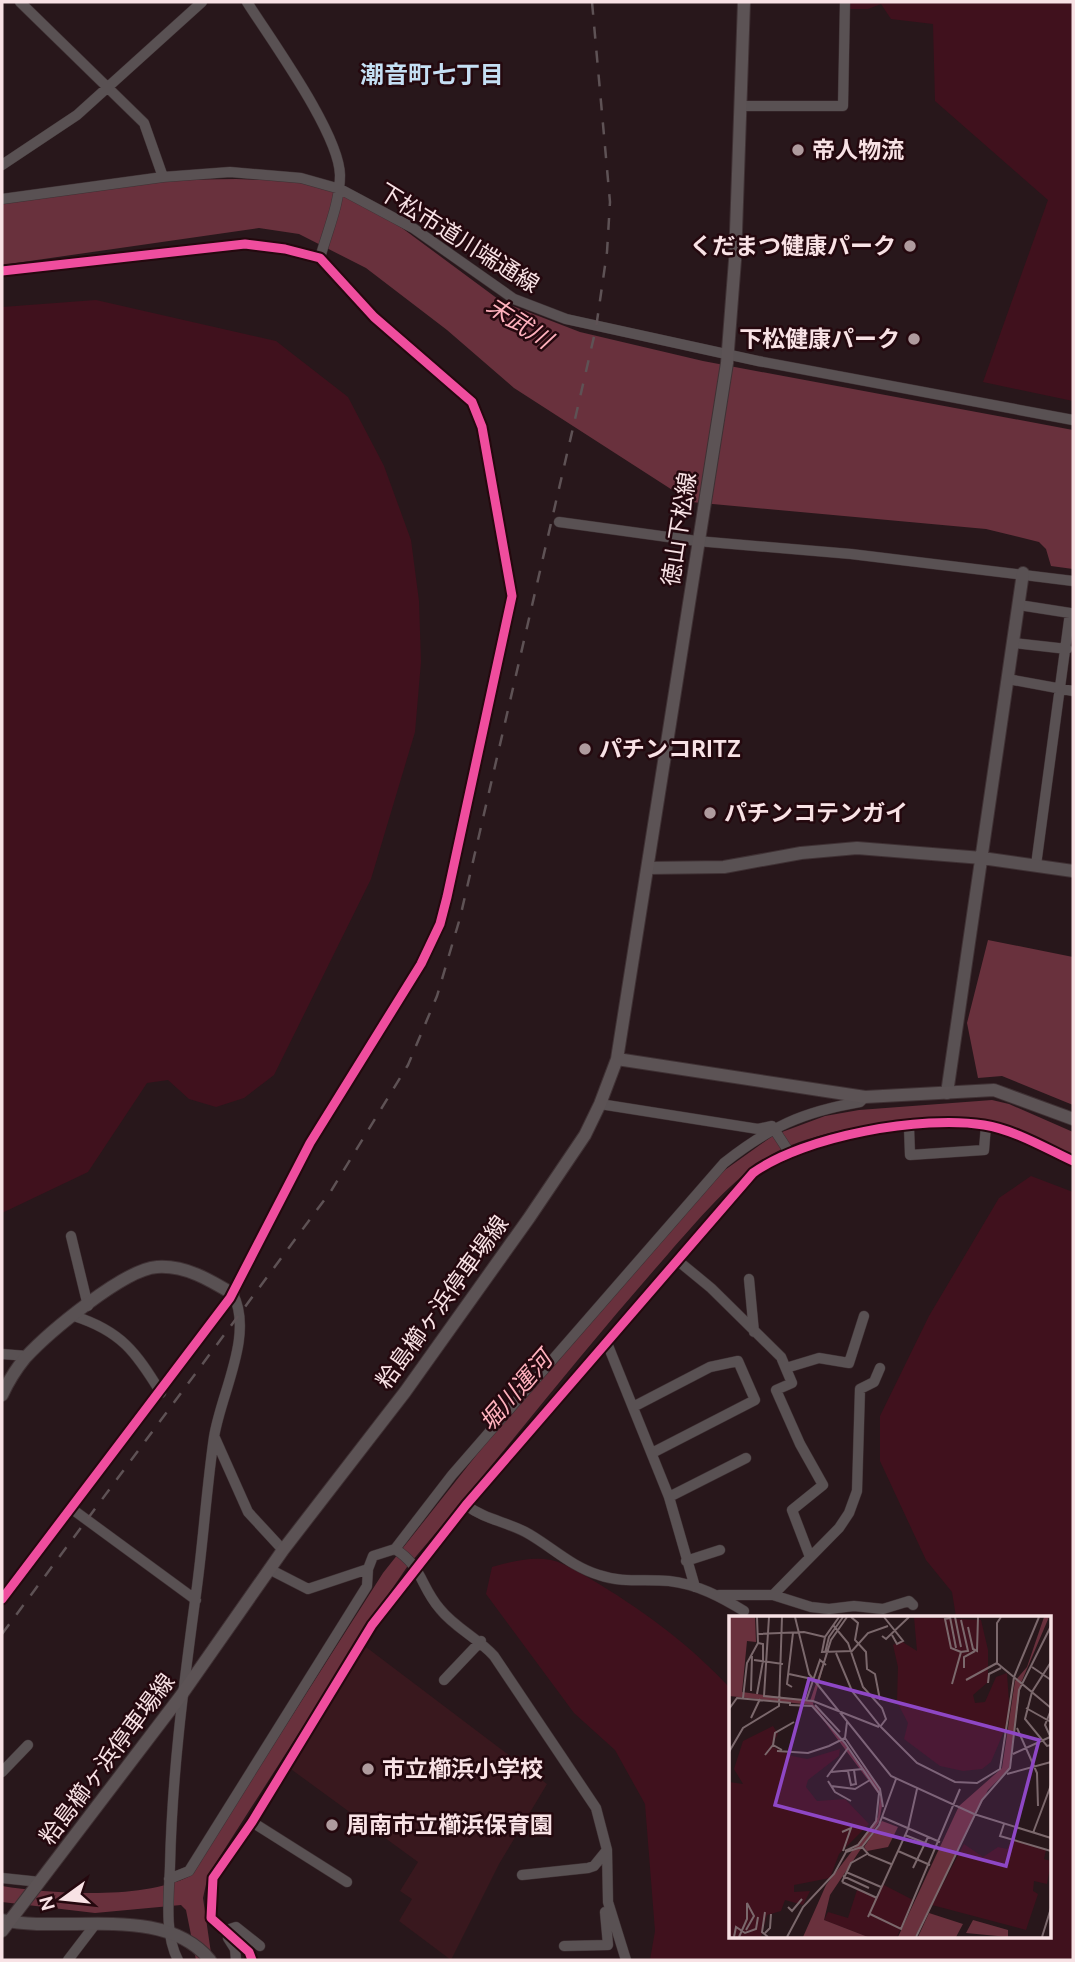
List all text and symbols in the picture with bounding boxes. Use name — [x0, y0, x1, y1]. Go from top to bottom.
district label: 潮音町七丁目 — [360, 61, 504, 88]
place label: 帝人物流 — [812, 137, 904, 162]
marker: 帝人物流 — [790, 142, 806, 158]
street label: 下松市道川端通線 — [375, 178, 544, 297]
place label: くだまつ健康パーク — [689, 233, 896, 258]
marker: くだまつ健康パーク — [902, 238, 918, 254]
water label: 末武川 — [482, 292, 559, 355]
place label: 下松健康パーク — [739, 326, 900, 351]
marker: 下松健康パーク — [906, 331, 922, 347]
street label: 徳山下松線 — [657, 470, 700, 588]
place label: パチンコRITZ — [599, 736, 741, 761]
marker: パチンコRITZ — [577, 741, 593, 757]
place label: パチンコテンガイ — [724, 800, 908, 825]
marker: パチンコテンガイ — [702, 805, 718, 821]
street label: 粭島櫛ヶ浜停車場線 — [371, 1211, 513, 1393]
water label: 堀川運河 — [474, 1343, 560, 1436]
inset map — [729, 1616, 1050, 1938]
street label: 粭島櫛ヶ浜停車場線 — [34, 1669, 179, 1849]
place label: 市立櫛浜小学校 — [382, 1756, 543, 1781]
marker: 市立櫛浜小学校 — [360, 1761, 376, 1777]
place label: 周南市立櫛浜保育園 — [346, 1812, 553, 1837]
marker: 周南市立櫛浜保育園 — [324, 1817, 340, 1833]
north arrow — [28, 1864, 98, 1934]
text: N — [34, 1894, 59, 1913]

